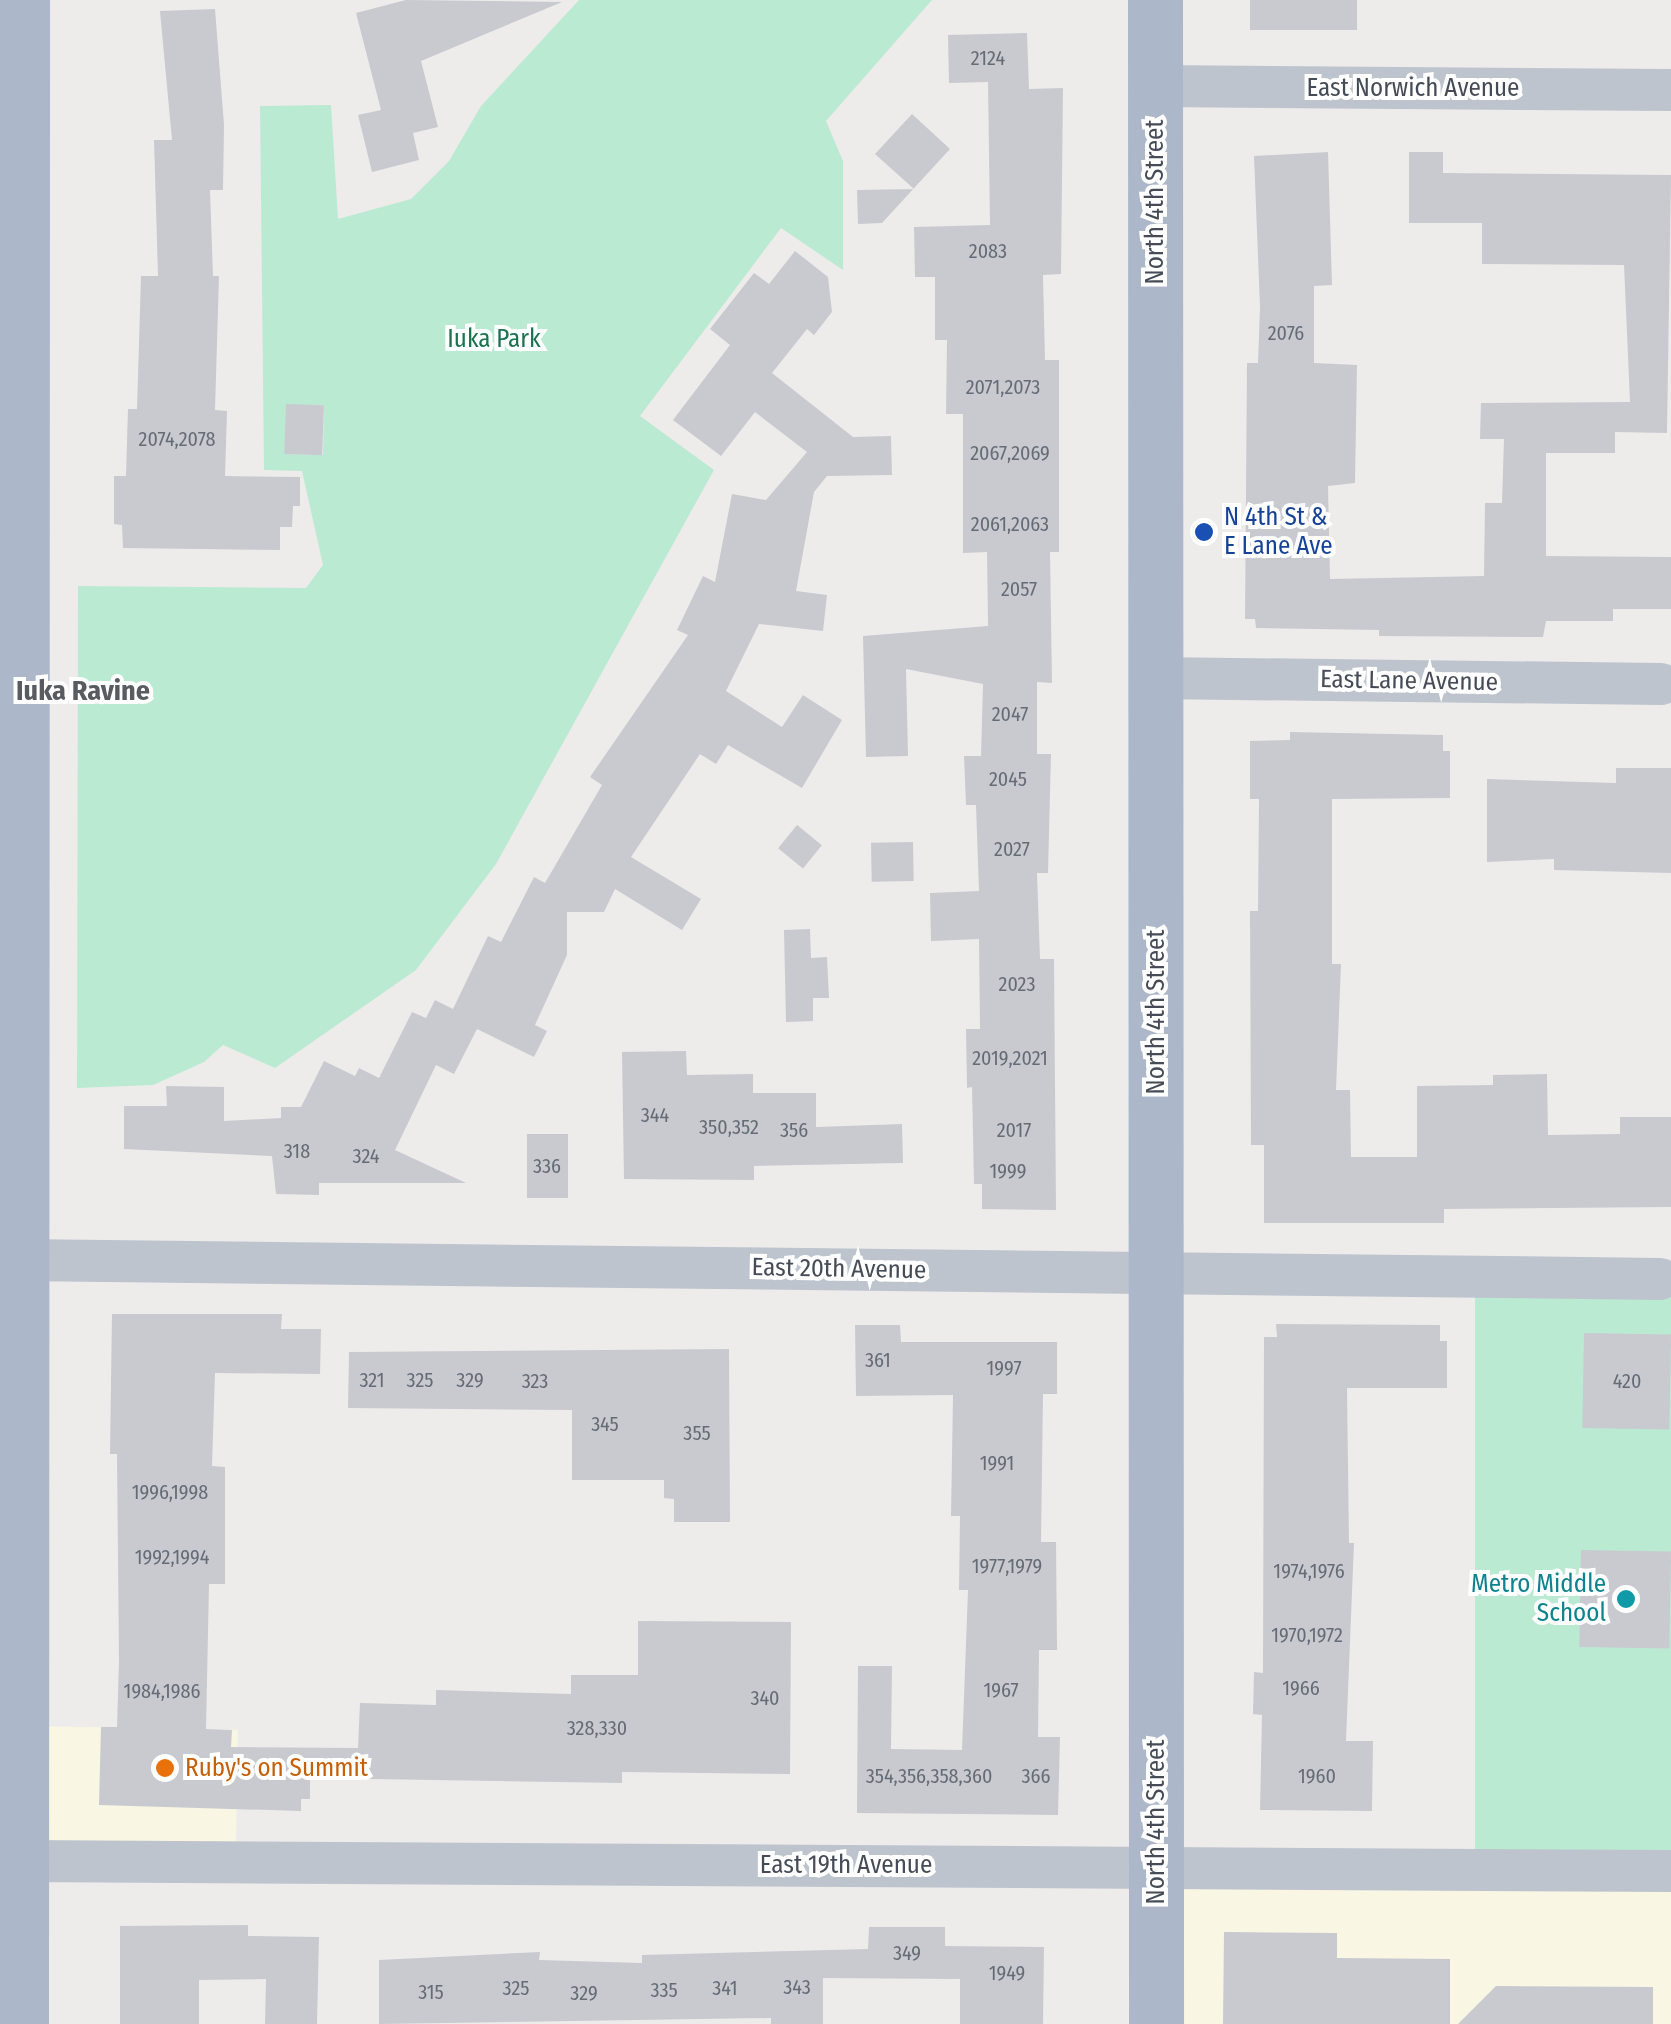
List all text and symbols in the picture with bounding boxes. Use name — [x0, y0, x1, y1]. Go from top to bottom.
house number: 2124 — [971, 46, 1005, 70]
street label: East Norwich Avenue — [1307, 73, 1519, 103]
street label: North 4th Street — [1140, 119, 1170, 285]
house number: 2083 — [969, 239, 1007, 263]
house number: 2076 — [1268, 321, 1304, 345]
park label: Iuka Park — [447, 324, 541, 354]
house number: 2071,2073 — [966, 375, 1040, 399]
house number: 2074,2078 — [139, 427, 215, 451]
house number: 2067,2069 — [970, 441, 1050, 465]
place label: N 4th St & E Lane Ave — [1224, 503, 1333, 562]
house number: 2061,2063 — [971, 512, 1049, 536]
marker: N 4th St & E Lane Ave — [1193, 521, 1215, 543]
house number: 2057 — [1001, 577, 1037, 601]
street label: East Lane Avenue — [1320, 664, 1498, 698]
district label: Iuka Ravine — [16, 674, 150, 708]
house number: 2047 — [992, 702, 1028, 726]
house number: 2045 — [989, 767, 1027, 791]
house number: 2027 — [994, 837, 1030, 861]
street label: North 4th Street — [1141, 929, 1171, 1095]
house number: 2023 — [999, 972, 1035, 996]
house number: 2019,2021 — [972, 1046, 1048, 1070]
house number: 344 — [641, 1103, 669, 1127]
house number: 350,352 — [699, 1115, 759, 1139]
house number: 356 — [780, 1118, 808, 1142]
house number: 2017 — [997, 1118, 1031, 1142]
house number: 318 — [284, 1139, 310, 1163]
house number: 324 — [353, 1144, 379, 1168]
house number: 336 — [533, 1154, 561, 1178]
house number: 1999 — [990, 1159, 1026, 1183]
street label: East 20th Avenue — [751, 1252, 927, 1286]
house number: 361 — [865, 1348, 891, 1372]
house number: 1997 — [986, 1356, 1022, 1380]
house number: 321 — [359, 1368, 385, 1392]
house number: 325 — [407, 1368, 433, 1392]
house number: 329 — [456, 1368, 484, 1392]
house number: 323 — [522, 1369, 548, 1393]
house number: 420 — [1613, 1369, 1641, 1393]
house number: 345 — [591, 1412, 619, 1436]
house number: 355 — [683, 1421, 711, 1445]
house number: 1991 — [980, 1451, 1014, 1475]
house number: 1996,1998 — [132, 1480, 208, 1504]
house number: 1992,1994 — [135, 1545, 209, 1569]
house number: 1977,1979 — [972, 1554, 1042, 1578]
house number: 1974,1976 — [1273, 1559, 1345, 1583]
place label: Metro Middle School — [1471, 1570, 1606, 1629]
marker: Metro Middle School — [1615, 1588, 1637, 1610]
house number: 1970,1972 — [1271, 1623, 1343, 1647]
house number: 1966 — [1282, 1676, 1320, 1700]
house number: 1967 — [983, 1678, 1019, 1702]
house number: 1984,1986 — [124, 1679, 200, 1703]
house number: 340 — [750, 1686, 780, 1710]
house number: 328,330 — [567, 1716, 627, 1740]
street label: North 4th Street — [1141, 1739, 1171, 1905]
place label: Ruby's on Summit — [185, 1753, 368, 1783]
marker: Ruby's on Summit — [154, 1757, 176, 1779]
house number: 354,356,358,360 — [866, 1764, 992, 1788]
house number: 366 — [1022, 1764, 1050, 1788]
house number: 1960 — [1298, 1764, 1336, 1788]
street label: East 19th Avenue — [760, 1850, 932, 1880]
house number: 349 — [893, 1941, 921, 1965]
house number: 1949 — [989, 1961, 1025, 1985]
house number: 343 — [783, 1975, 811, 1999]
house number: 325 — [503, 1976, 529, 2000]
house number: 341 — [712, 1976, 738, 2000]
house number: 335 — [650, 1978, 678, 2002]
house number: 315 — [418, 1980, 444, 2004]
house number: 329 — [570, 1981, 598, 2005]

